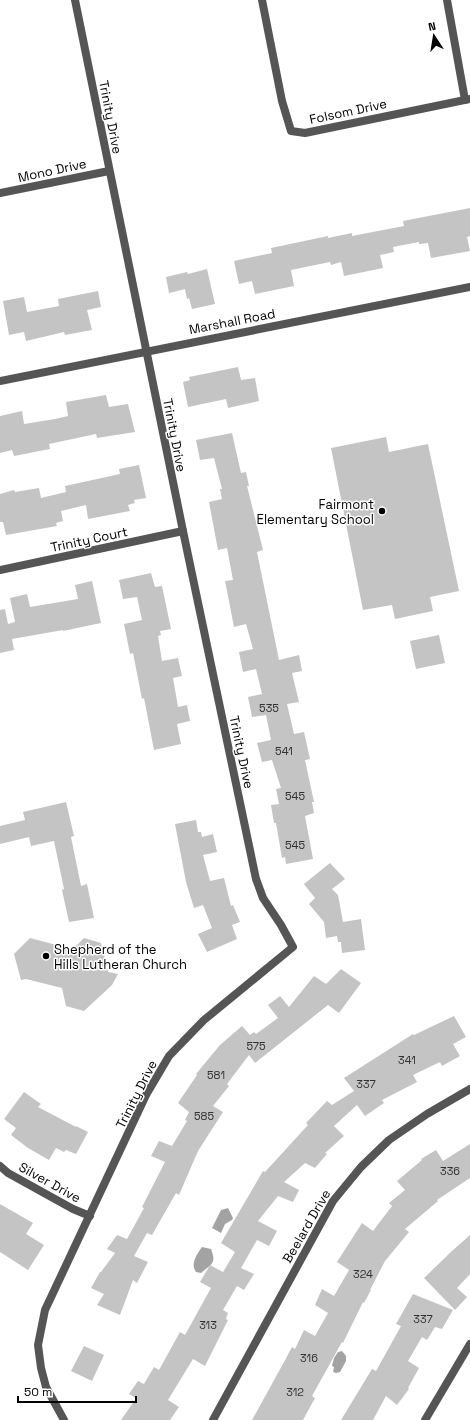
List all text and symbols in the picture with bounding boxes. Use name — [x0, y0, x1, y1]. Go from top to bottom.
north arrow — [414, 16, 454, 56]
text: N — [427, 19, 437, 34]
street label: Trinity Drive — [95, 79, 126, 155]
street label: Folsom Drive — [308, 95, 388, 128]
street label: Mono Drive — [16, 155, 88, 186]
street label: Marshall Road — [188, 305, 277, 338]
street label: Trinity Drive — [159, 397, 190, 473]
place label: Fairmont Elementary School — [257, 496, 374, 528]
marker: Fairmont Elementary School — [377, 506, 387, 516]
street label: Trinity Court — [49, 523, 129, 556]
house number: 535 — [259, 701, 279, 715]
street label: Trinity Drive — [225, 714, 258, 790]
house number: 541 — [275, 744, 293, 758]
house number: 545 — [285, 789, 305, 803]
house number: 545 — [285, 838, 305, 852]
place label: Shepherd of the Hills Lutheran Church — [54, 941, 187, 973]
marker: Shepherd of the Hills Lutheran Church — [41, 951, 51, 961]
house number: 575 — [246, 1039, 266, 1053]
house number: 341 — [398, 1053, 416, 1067]
street label: Trinity Drive — [112, 1057, 161, 1131]
house number: 581 — [207, 1068, 225, 1082]
house number: 337 — [356, 1077, 376, 1091]
house number: 585 — [194, 1109, 214, 1123]
street label: Silver Drive — [16, 1158, 84, 1206]
house number: 336 — [440, 1164, 460, 1178]
street label: Beelard Drive — [279, 1186, 334, 1266]
house number: 324 — [353, 1267, 373, 1281]
house number: 337 — [413, 1312, 433, 1326]
house number: 313 — [199, 1318, 217, 1332]
house number: 316 — [300, 1351, 318, 1365]
scale bar — [18, 1378, 136, 1404]
text: 50 m — [24, 1384, 52, 1400]
house number: 312 — [286, 1385, 304, 1399]

